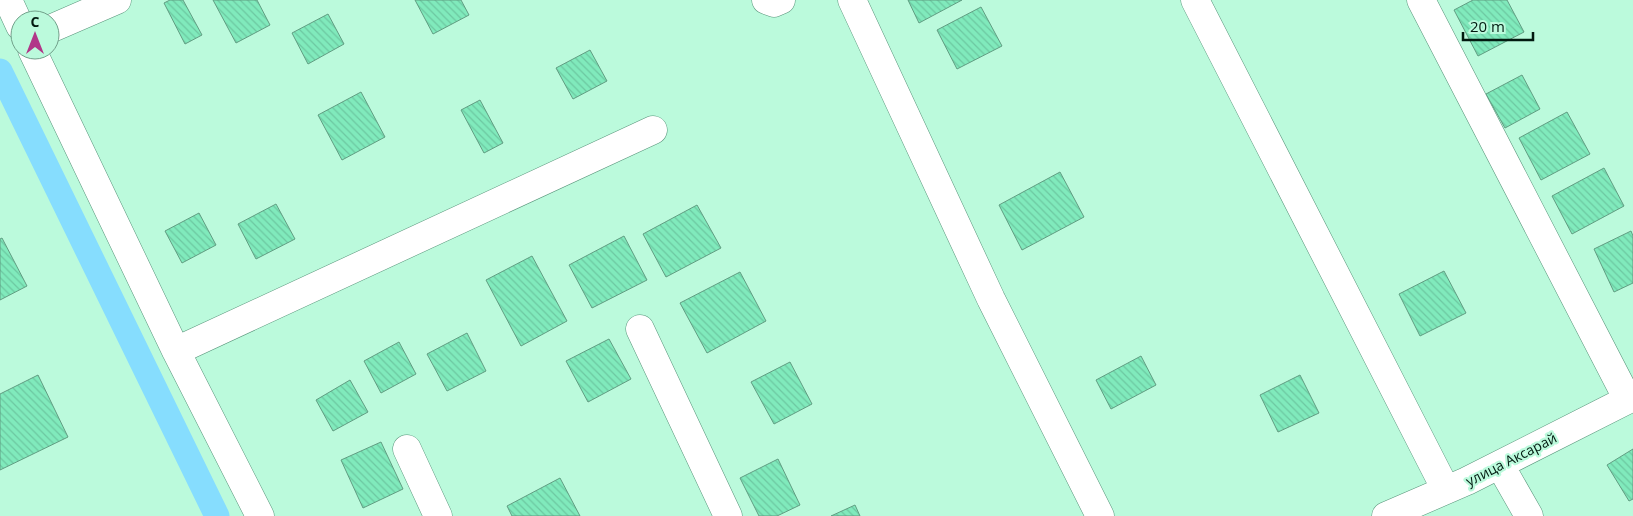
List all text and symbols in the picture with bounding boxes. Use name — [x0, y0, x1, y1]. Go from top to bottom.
north arrow — [10, 10, 60, 60]
scale bar — [1463, 10, 1533, 42]
text: С — [31, 12, 40, 31]
text: 20 m — [1470, 16, 1505, 36]
street label: улица Аксарай — [1462, 428, 1560, 490]

